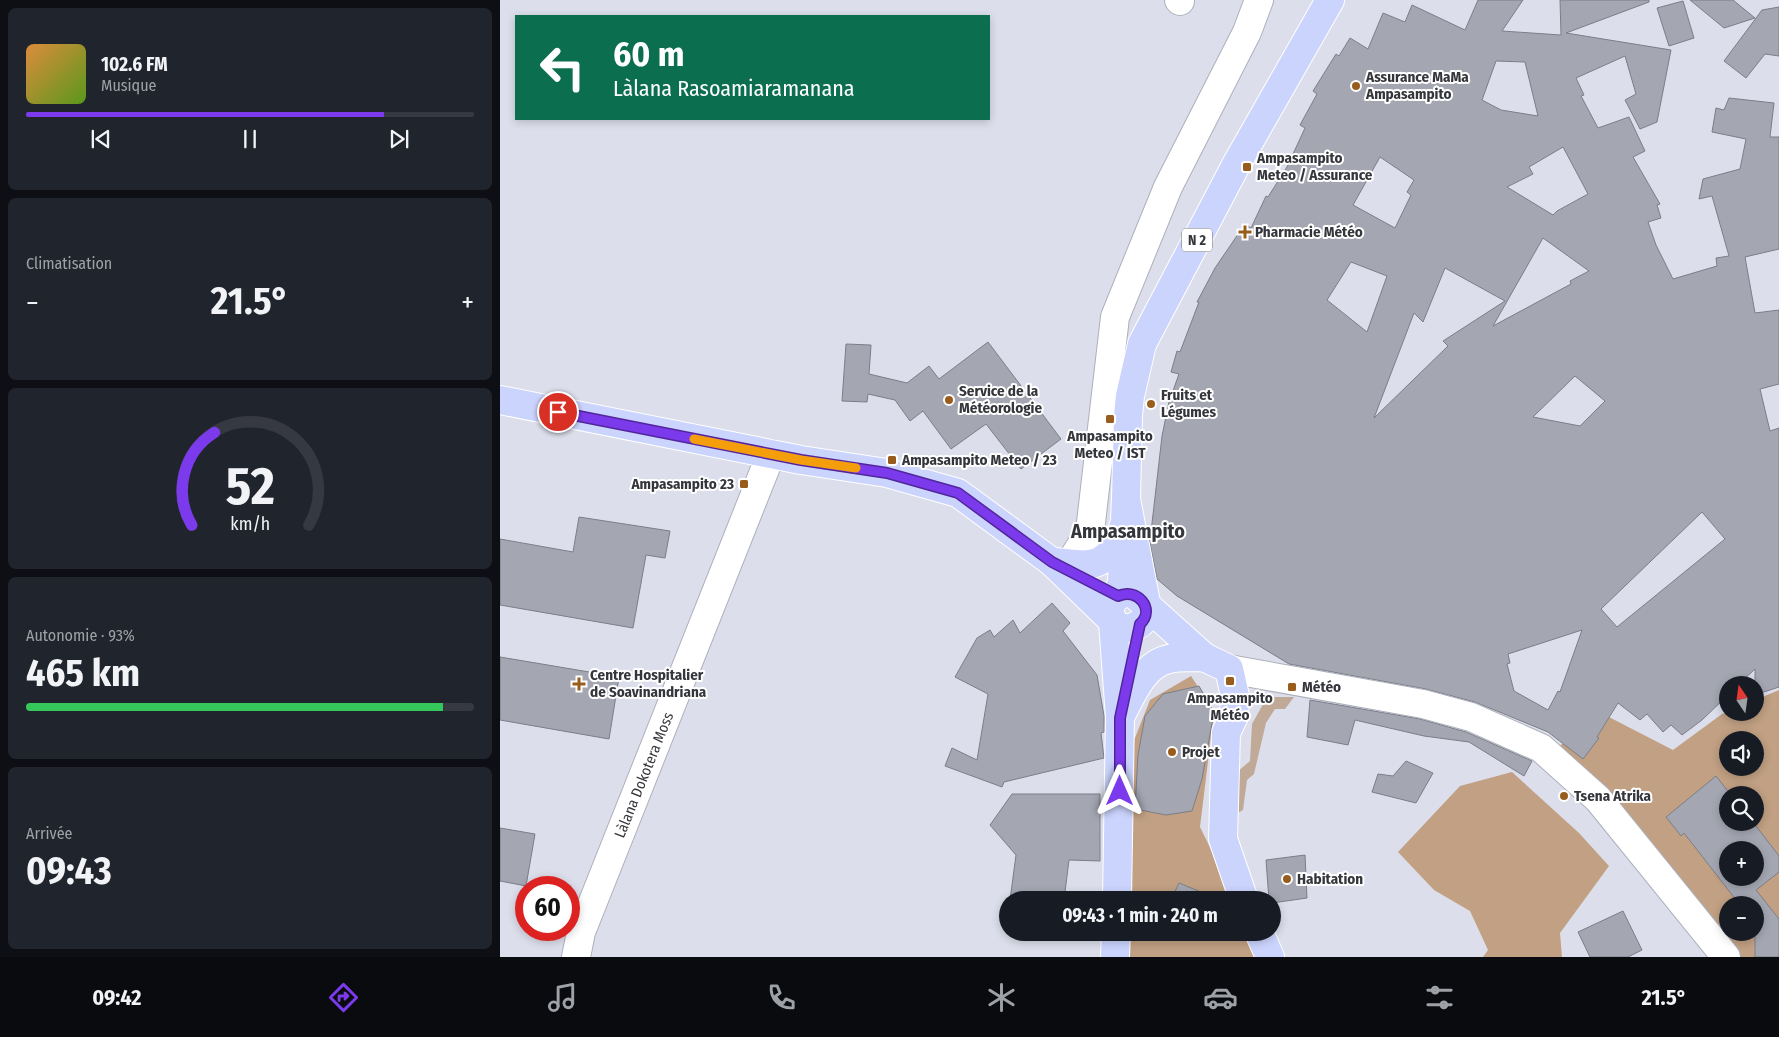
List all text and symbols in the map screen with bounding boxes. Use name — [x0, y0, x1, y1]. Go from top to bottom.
text: 60 m — [613, 33, 684, 75]
icon: left — [530, 35, 595, 100]
text: 102.6 FM — [101, 53, 168, 76]
place label: Assurance MaMa Ampasampito — [1365, 68, 1469, 103]
text: Làlana Rasoamiaramanana — [613, 75, 855, 102]
text: Musique — [101, 76, 156, 95]
marker: Assurance MaMa Ampasampito — [1350, 80, 1362, 92]
icon: previous — [87, 125, 115, 153]
icon: pause — [236, 125, 264, 153]
icon: next — [385, 125, 413, 153]
place label: Ampasampito Meteo / Assurance — [1256, 149, 1373, 184]
marker: Ampasampito Meteo / Assurance — [1241, 161, 1253, 173]
place label: Pharmacie Météo — [1255, 223, 1363, 241]
marker: Pharmacie Météo — [1239, 226, 1251, 238]
road number: N 2 — [1182, 228, 1212, 252]
text: Climatisation — [26, 254, 112, 273]
text: 21.5° — [211, 278, 289, 324]
text: − — [26, 286, 39, 319]
text: + — [461, 286, 474, 319]
place label: Service de la Météorologie — [959, 382, 1042, 417]
place label: Fruits et Légumes — [1161, 386, 1216, 421]
pin — [537, 391, 579, 433]
marker: Service de la Météorologie — [943, 394, 955, 406]
icon: arrive — [544, 398, 572, 426]
marker: Fruits et Légumes — [1145, 398, 1157, 410]
marker: Ampasampito Meteo / IST — [1104, 413, 1116, 425]
place label: Ampasampito Meteo / IST — [1066, 427, 1153, 462]
place label: Ampasampito Meteo / 23 — [901, 451, 1057, 469]
marker: Ampasampito Meteo / 23 — [886, 454, 898, 466]
text: 52 — [226, 455, 274, 518]
place label: Ampasampito 23 — [630, 475, 734, 493]
marker: Ampasampito 23 — [738, 478, 750, 490]
text: km/h — [230, 513, 270, 535]
district label: Ampasampito — [1070, 519, 1185, 543]
text: Autonomie · 93% — [26, 626, 135, 645]
text: 465 km — [26, 650, 140, 696]
place label: Centre Hospitalier de Soavinandriana — [590, 666, 707, 701]
marker: Ampasampito Météo — [1224, 675, 1236, 687]
north arrow — [1719, 676, 1764, 721]
map controls — [1719, 676, 1764, 941]
marker: Centre Hospitalier de Soavinandriana — [572, 677, 586, 691]
place label: Météo — [1302, 678, 1341, 696]
marker: Météo — [1286, 681, 1298, 693]
place label: Ampasampito Météo — [1186, 689, 1273, 724]
street label: Làlana Dokotera Moss — [611, 709, 677, 841]
button: sound — [1719, 731, 1764, 776]
place label: Projet — [1182, 743, 1220, 761]
marker: Projet — [1166, 746, 1178, 758]
position arrow — [1093, 764, 1145, 816]
button: search — [1719, 786, 1764, 831]
place label: Tsena Atrika — [1574, 787, 1651, 805]
marker: Tsena Atrika — [1558, 790, 1570, 802]
text: Arrivée — [26, 824, 72, 843]
button: + — [1719, 841, 1764, 886]
text: 09:43 — [26, 848, 112, 894]
place label: Habitation — [1297, 870, 1363, 888]
marker: Habitation — [1281, 873, 1293, 885]
speed limit sign: 60 — [515, 876, 580, 941]
button: − — [1719, 896, 1764, 941]
text: 09:43 · 1 min · 240 m — [1062, 904, 1218, 927]
icon: directions — [326, 980, 361, 1015]
icon: music — [545, 980, 580, 1015]
icon: phone — [764, 980, 799, 1015]
icon: climate — [984, 980, 1019, 1015]
icon: car — [1203, 980, 1238, 1015]
icon: filters — [1422, 980, 1457, 1015]
text: 09:42 — [92, 984, 142, 1011]
text: 21.5° — [1642, 984, 1687, 1011]

